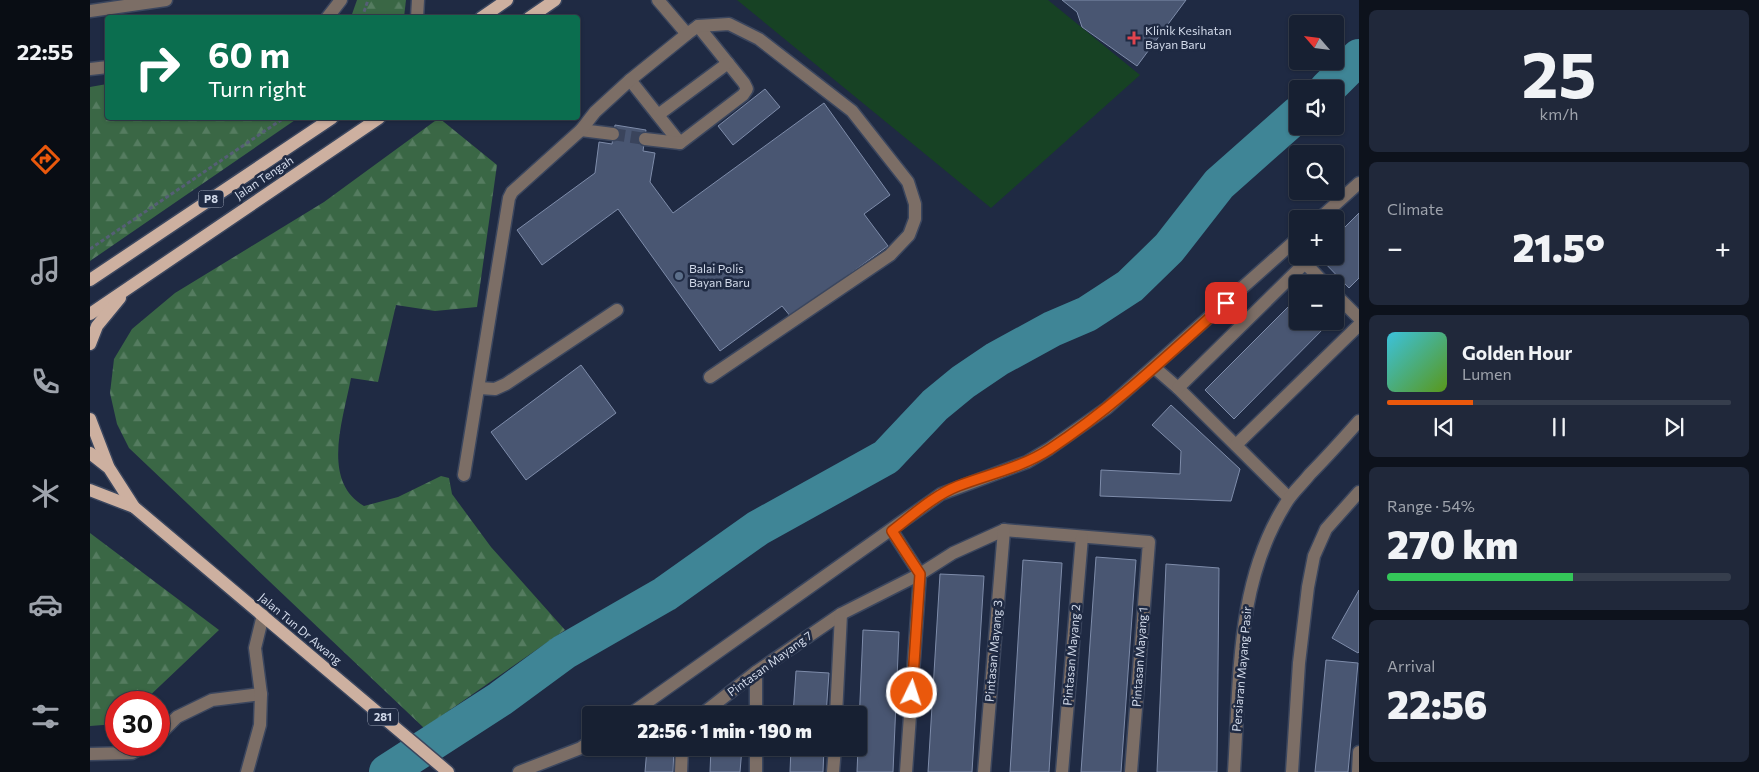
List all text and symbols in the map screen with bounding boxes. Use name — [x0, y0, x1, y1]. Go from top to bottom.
north arrow — [1289, 15, 1344, 70]
map controls — [1289, 15, 1344, 330]
place label: Klinik Kesihatan Bayan Baru — [1145, 23, 1232, 51]
marker: Klinik Kesihatan Bayan Baru — [1127, 31, 1141, 45]
text: 60 m — [208, 32, 290, 75]
text: 25 — [1522, 32, 1596, 111]
icon: right — [125, 35, 190, 100]
text: 22:55 — [17, 38, 73, 65]
text: Turn right — [208, 75, 306, 102]
button: sound — [1289, 80, 1344, 135]
text: km/h — [1540, 104, 1578, 123]
icon: directions — [28, 142, 63, 177]
button: search — [1289, 145, 1344, 200]
street label: Jalan Tengah — [231, 152, 296, 203]
road number: P8 — [198, 190, 224, 208]
text: Climate — [1387, 199, 1443, 218]
button: + — [1289, 210, 1344, 265]
text: 21.5° — [1512, 223, 1605, 270]
text: − — [1387, 230, 1403, 264]
text: + — [1715, 230, 1731, 264]
icon: music — [28, 253, 63, 288]
place label: Balai Polis Bayan Baru — [689, 261, 750, 289]
marker: Balai Polis Bayan Baru — [673, 270, 685, 282]
button: − — [1289, 275, 1344, 330]
pin — [1205, 282, 1247, 324]
icon: arrive — [1212, 289, 1240, 317]
text: Golden Hour — [1462, 341, 1572, 364]
icon: phone — [28, 364, 63, 399]
text: Lumen — [1462, 364, 1512, 383]
icon: previous — [1430, 413, 1458, 441]
icon: pause — [1545, 413, 1573, 441]
icon: next — [1660, 413, 1688, 441]
icon: climate — [28, 476, 63, 511]
text: Range · 54% — [1387, 496, 1475, 515]
text: 270 km — [1387, 520, 1518, 567]
icon: car — [28, 587, 63, 622]
street label: Jalan Tun Dr Awang — [256, 590, 345, 668]
street label: Pintasan Mayang 3 — [982, 599, 1004, 702]
street label: Pintasan Mayang 2 — [1060, 603, 1082, 706]
street label: Persiaran Mayang Pasir — [1229, 605, 1253, 732]
street label: Pintasan Mayang 1 — [1129, 606, 1149, 707]
street label: Pintasan Mayang 7 — [724, 628, 815, 699]
text: Arrival — [1387, 656, 1435, 675]
position arrow — [885, 666, 937, 718]
text: 22:56 — [1387, 680, 1488, 727]
speed limit sign: 30 — [105, 691, 170, 756]
icon: filters — [28, 699, 63, 734]
road number: 281 — [368, 709, 398, 726]
text: 22:56 · 1 min · 190 m — [637, 719, 812, 742]

